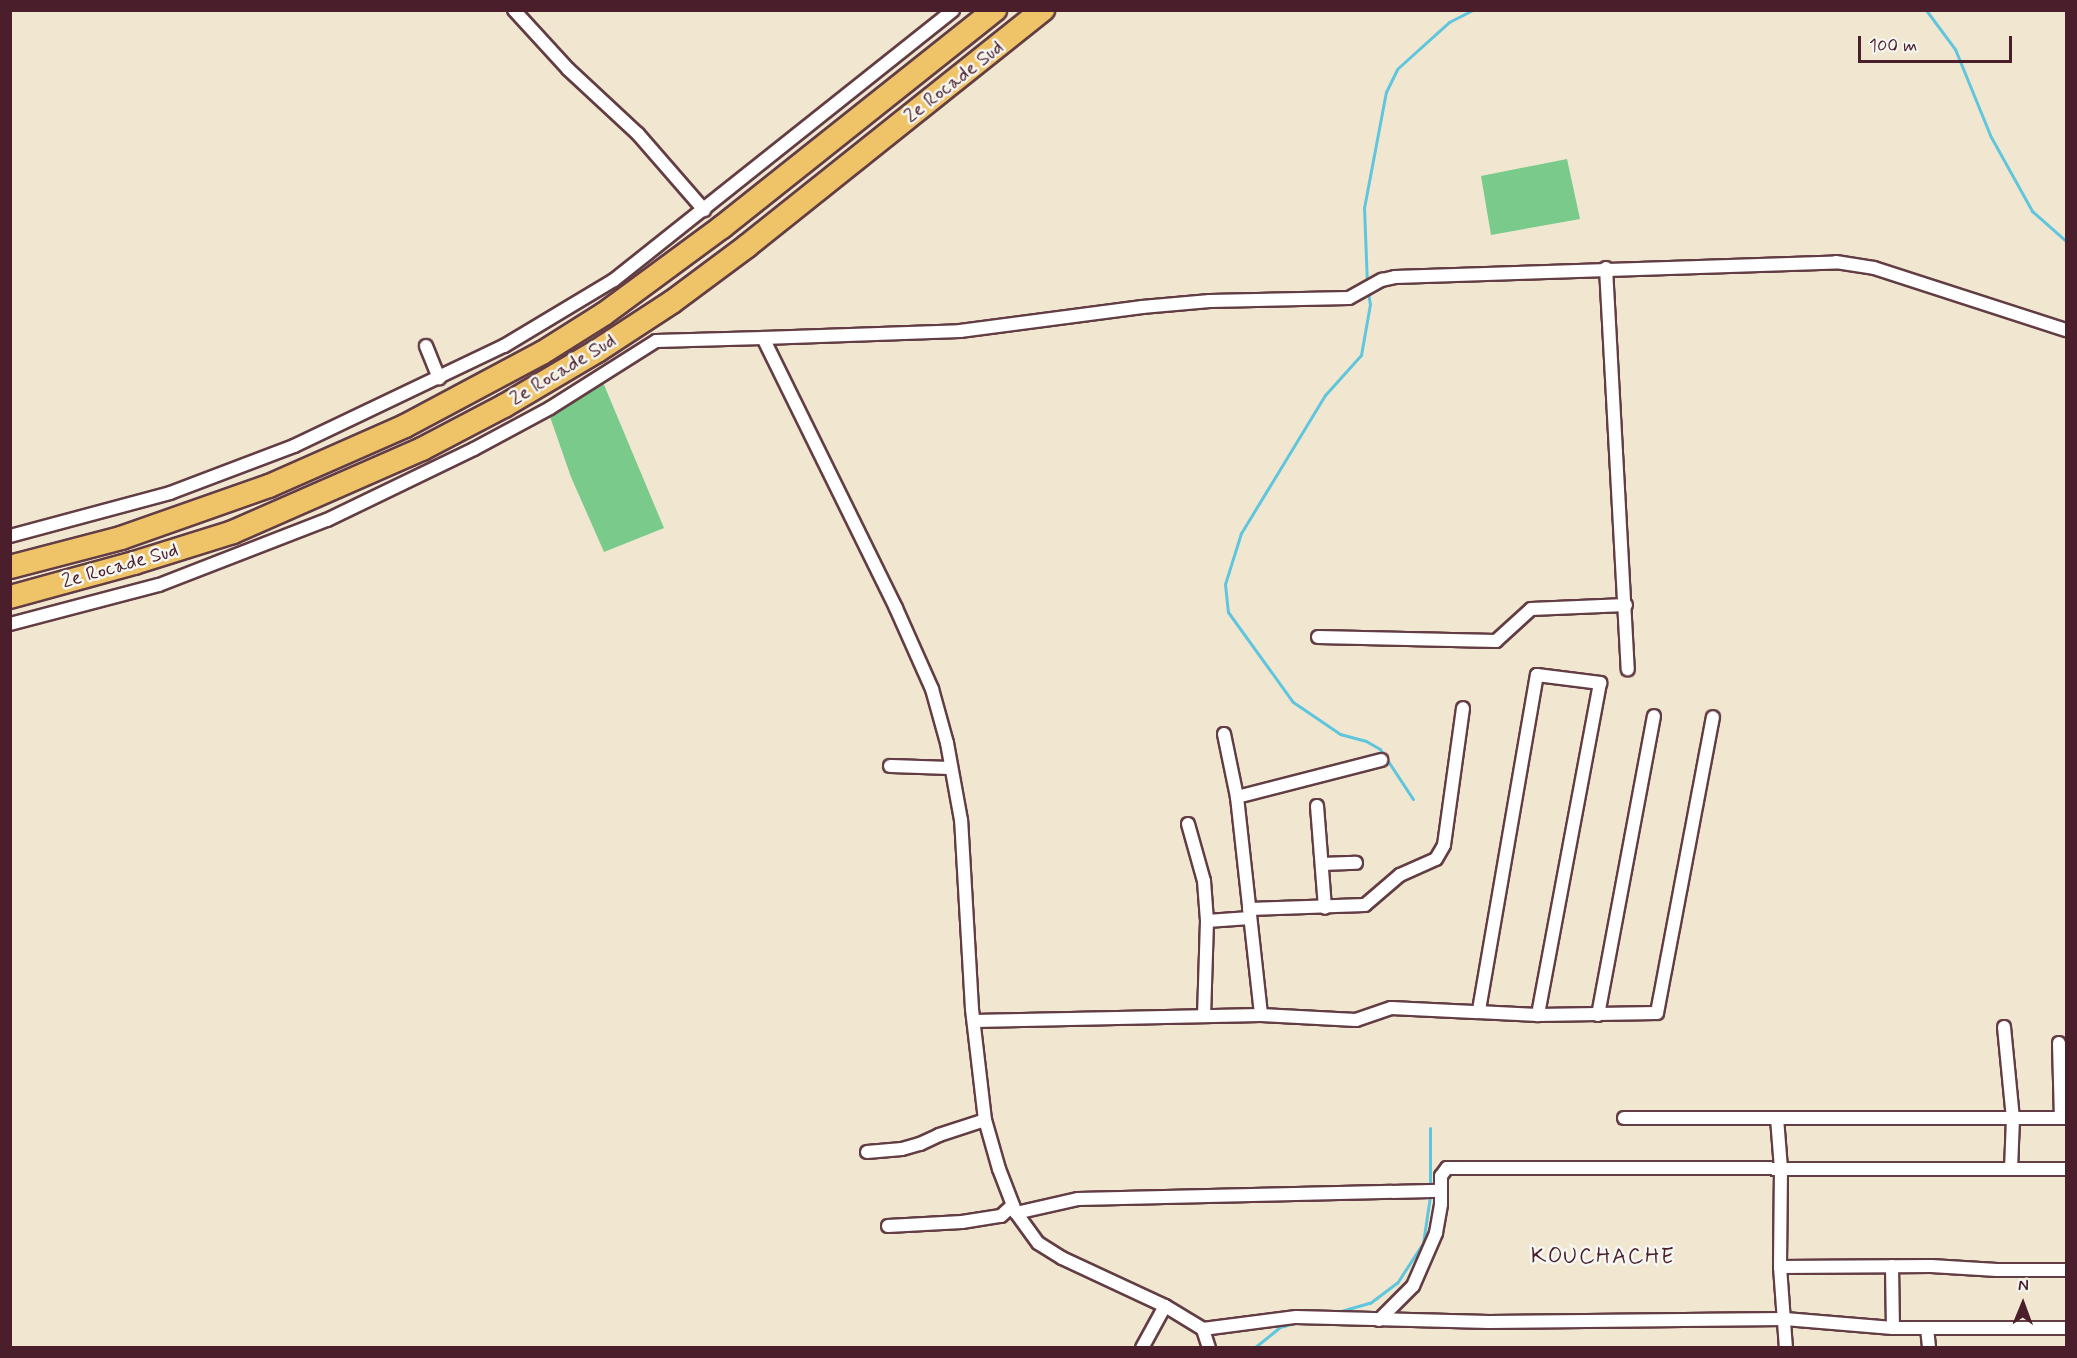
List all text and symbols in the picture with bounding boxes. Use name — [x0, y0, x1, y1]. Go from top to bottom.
scale bar — [1861, 24, 2016, 62]
text: 100 m — [1869, 34, 1917, 58]
street label: 2e Rocade Sud — [899, 36, 1009, 128]
street label: 2e Rocade Sud — [506, 329, 620, 411]
street label: 2e Rocade Sud — [59, 538, 181, 594]
district label: KOUCHACHE — [1534, 1245, 1672, 1271]
north arrow — [1993, 1274, 2053, 1334]
text: N — [2018, 1275, 2029, 1296]

